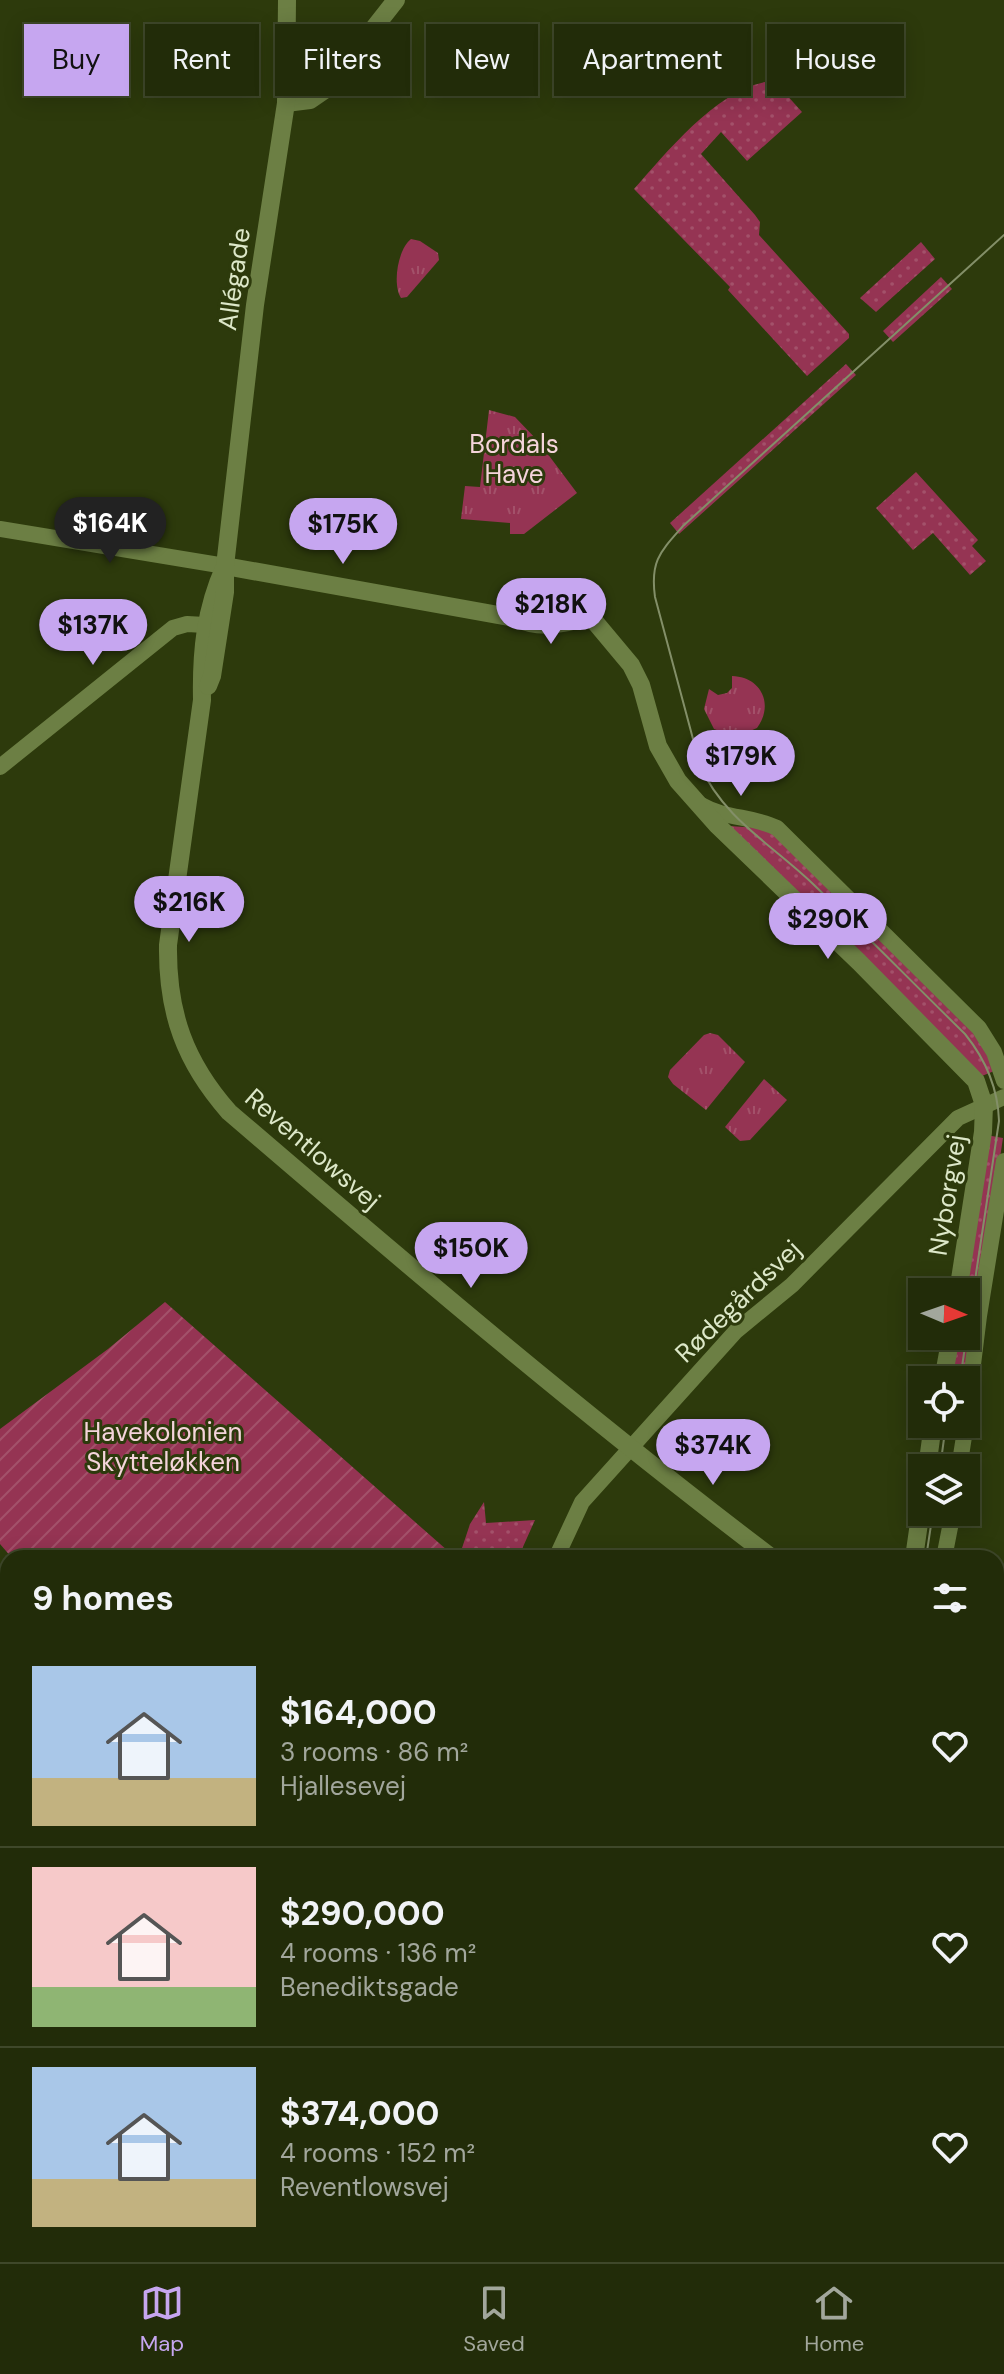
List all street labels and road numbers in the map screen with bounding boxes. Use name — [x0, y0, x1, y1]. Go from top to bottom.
street label: Allégade — [210, 225, 258, 333]
street label: Reventlowsvej — [238, 1081, 388, 1217]
street label: Nyborgvej — [921, 1132, 973, 1258]
street label: Rødegårdsvej — [668, 1232, 808, 1370]

